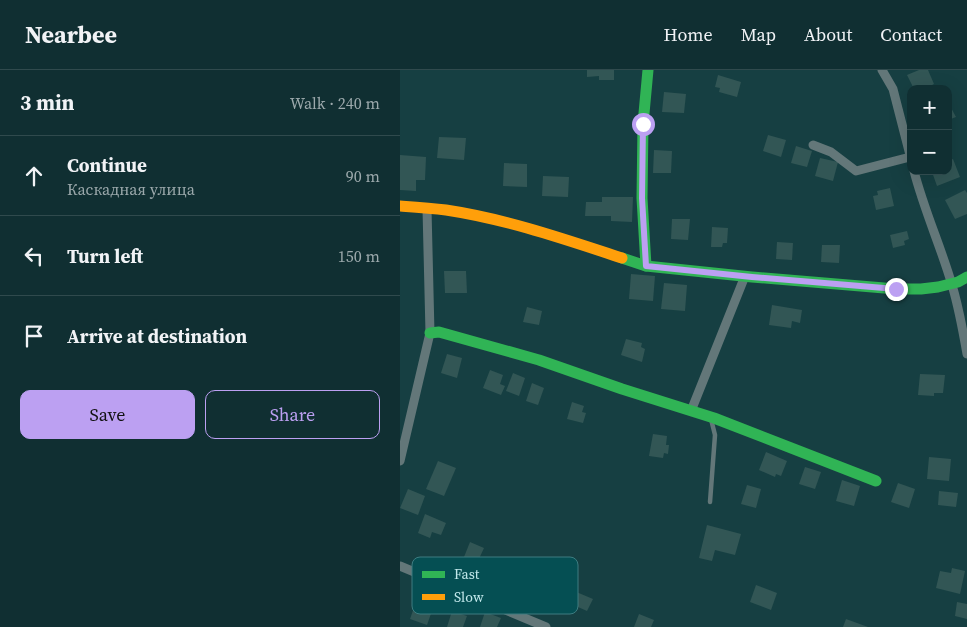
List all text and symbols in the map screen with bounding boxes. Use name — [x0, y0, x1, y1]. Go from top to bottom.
text: Nearbee — [25, 18, 117, 51]
text: Home — [664, 22, 713, 47]
text: Map — [741, 22, 776, 47]
text: About — [804, 22, 852, 47]
text: Contact — [880, 22, 942, 47]
map controls — [907, 85, 952, 175]
button: + — [907, 85, 952, 130]
text: 3 min — [20, 88, 75, 117]
text: Walk · 240 m — [290, 92, 380, 114]
route start — [632, 113, 655, 136]
button: − — [907, 130, 952, 175]
text: Continue — [67, 152, 147, 178]
icon: ahead — [20, 162, 48, 190]
text: 90 m — [346, 165, 380, 187]
text: Каскадная улица — [67, 178, 195, 200]
icon: left — [20, 242, 48, 270]
text: Turn left — [67, 243, 143, 269]
text: 150 m — [338, 245, 380, 267]
route end — [885, 278, 908, 301]
icon: arrive — [20, 322, 48, 350]
text: Arrive at destination — [67, 323, 247, 349]
button: Save — [20, 390, 195, 439]
button: Share — [205, 390, 380, 439]
legend — [412, 557, 578, 614]
text: Fast — [454, 564, 480, 584]
text: Slow — [454, 587, 484, 607]

